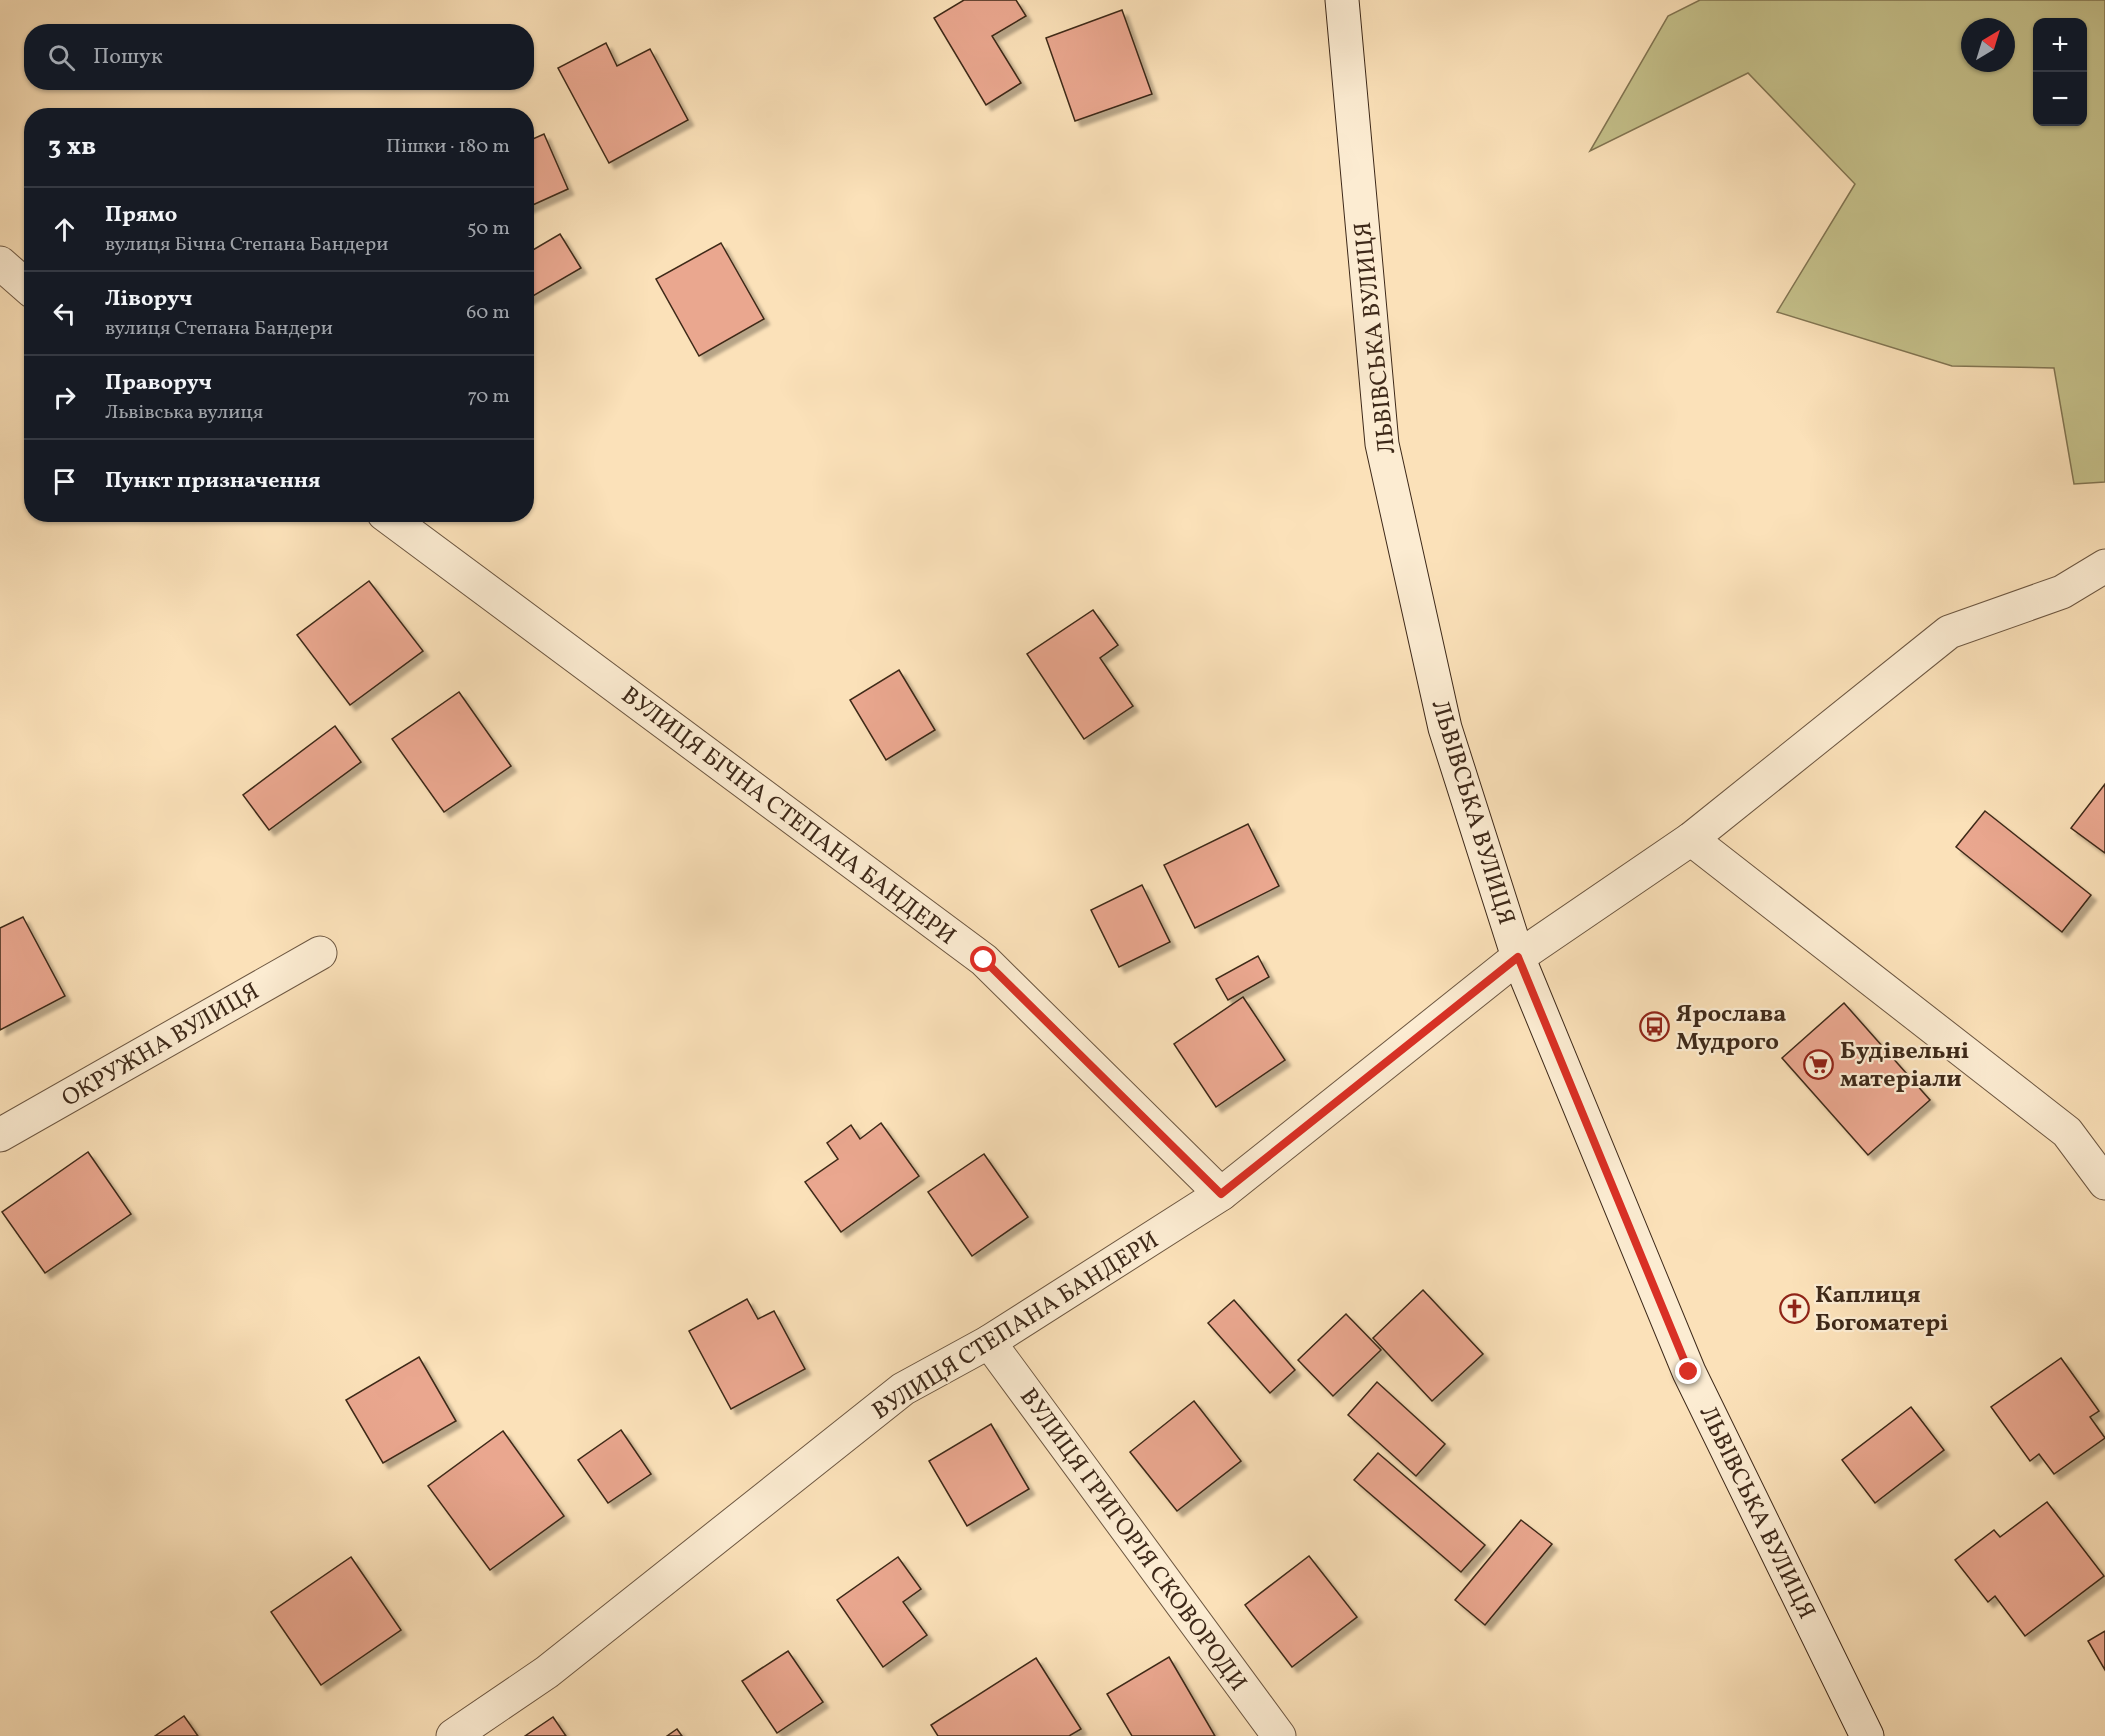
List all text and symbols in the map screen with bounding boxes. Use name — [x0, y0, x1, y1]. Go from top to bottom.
north arrow — [1961, 18, 2015, 72]
map controls — [2033, 18, 2087, 126]
button: + — [2033, 18, 2087, 72]
search box — [24, 24, 534, 90]
icon: search — [45, 41, 78, 74]
text: Пошук — [93, 42, 163, 73]
button: − — [2033, 72, 2087, 126]
text: 3 хв — [48, 129, 96, 165]
text: Пішки · 180 m — [386, 133, 510, 161]
text: Прямо — [105, 200, 177, 231]
icon: ahead — [48, 213, 81, 246]
text: 50 m — [467, 215, 510, 243]
street label: ЛЬВІВСЬКА ВУЛИЦЯ — [1347, 220, 1405, 456]
text: вулиця Бічна Степана Бандери — [105, 231, 388, 259]
text: Ліворуч — [105, 284, 192, 315]
icon: left — [48, 297, 81, 330]
text: 60 m — [466, 299, 510, 327]
text: вулиця Степана Бандери — [105, 315, 333, 343]
text: Праворуч — [105, 368, 212, 399]
icon: right — [48, 381, 81, 414]
text: 70 m — [467, 383, 510, 411]
text: Львівська вулиця — [105, 399, 263, 427]
icon: arrive — [48, 465, 81, 498]
text: Пункт призначення — [105, 466, 321, 497]
street label: ВУЛИЦЯ БІЧНА СТЕПАНА БАНДЕРИ — [613, 679, 962, 954]
street label: ЛЬВІВСЬКА ВУЛИЦЯ — [1422, 696, 1522, 929]
route start — [970, 946, 996, 972]
street label: ОКРУЖНА ВУЛИЦЯ — [56, 975, 266, 1116]
place label: Ярослава Мудрого — [1676, 998, 1786, 1060]
bus stop icon: Ярослава Мудрого — [1639, 1011, 1671, 1043]
place label: Будівельні матеріали — [1840, 1035, 1969, 1097]
supermarket icon: Будівельні матеріали — [1803, 1048, 1835, 1080]
street label: ВУЛИЦЯ СТЕПАНА БАНДЕРИ — [866, 1224, 1166, 1429]
place label: Каплиця Богоматері — [1815, 1279, 1948, 1341]
church icon: Каплиця Богоматері — [1778, 1292, 1810, 1324]
route end — [1675, 1358, 1701, 1384]
street label: ВУЛИЦЯ ГРИГОРІЯ СКОВОРОДИ — [1011, 1382, 1254, 1699]
street label: ЛЬВІВСЬКА ВУЛИЦЯ — [1690, 1401, 1823, 1625]

